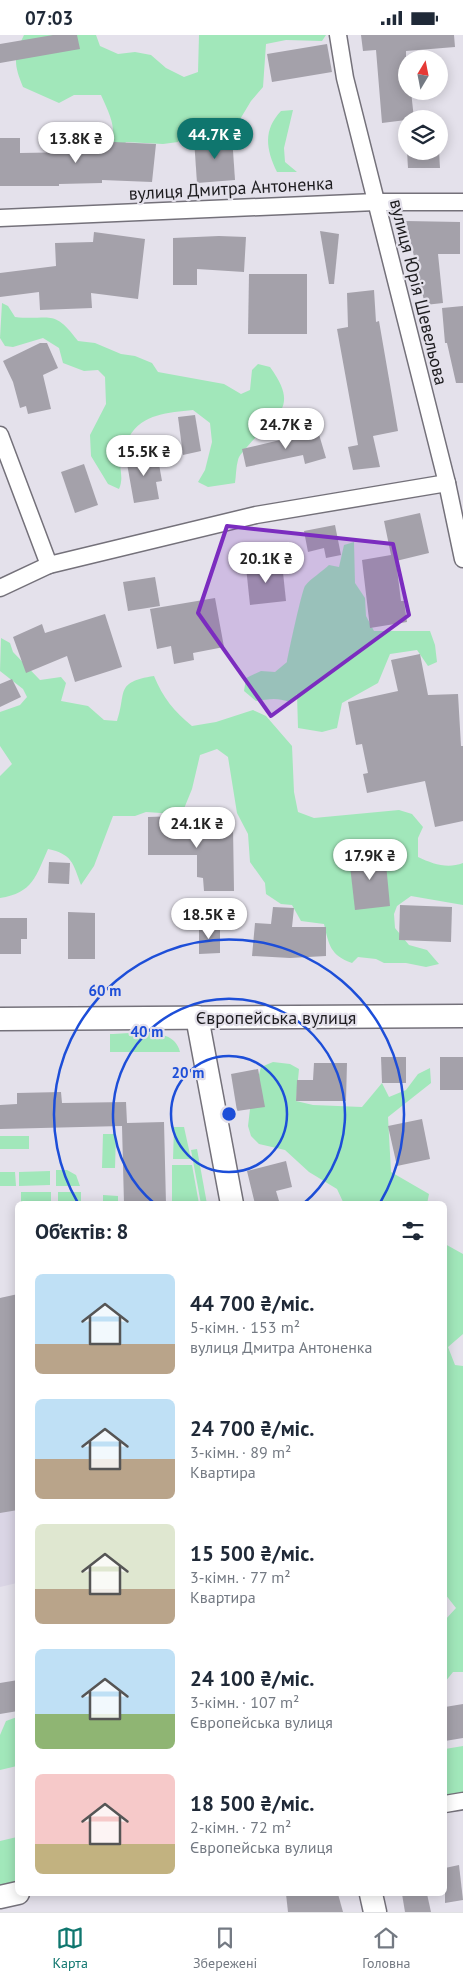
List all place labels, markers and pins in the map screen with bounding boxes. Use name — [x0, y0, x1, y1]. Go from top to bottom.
pin: 44.7K ₴ — [169, 117, 261, 160]
pin: 13.8K ₴ — [30, 121, 122, 164]
pin: 24.7K ₴ — [240, 407, 332, 450]
pin: 15.5K ₴ — [98, 435, 190, 477]
pin: 20.1K ₴ — [220, 541, 312, 584]
pin: 24.1K ₴ — [151, 807, 243, 849]
pin: 17.9K ₴ — [324, 839, 416, 881]
pin: 18.5K ₴ — [163, 897, 255, 940]
centre of rings — [220, 1105, 238, 1123]

